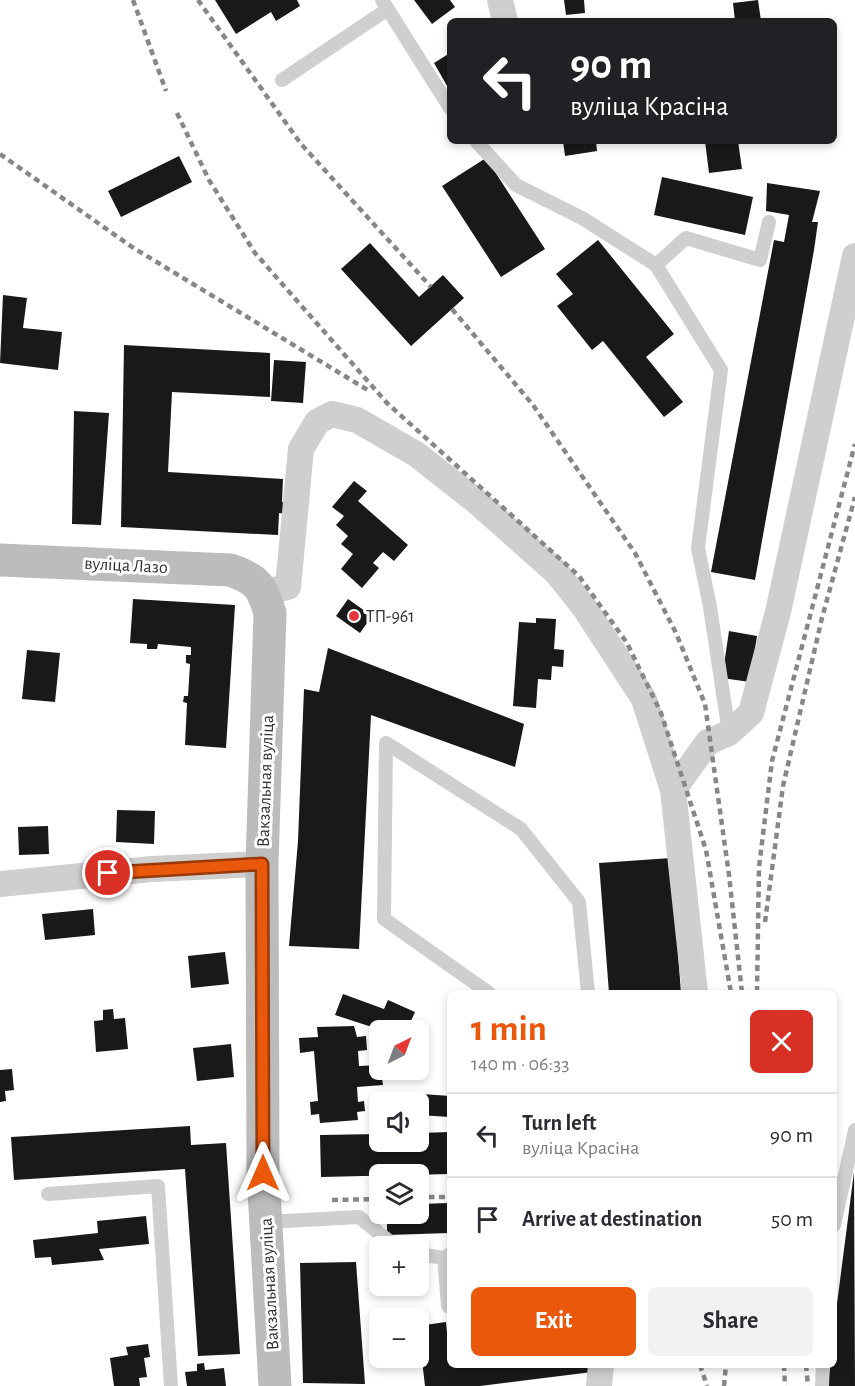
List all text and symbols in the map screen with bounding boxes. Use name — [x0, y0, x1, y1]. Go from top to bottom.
icon: left — [471, 42, 549, 120]
text: 90 m — [570, 44, 652, 86]
text: вуліца Красіна — [570, 93, 729, 120]
street label: вуліца Лазо — [84, 555, 168, 577]
place label: ТП-961 — [366, 608, 415, 626]
marker: ТП-961 — [347, 609, 361, 623]
street label: Вакзальная вуліца — [255, 714, 277, 848]
pin — [82, 847, 133, 898]
icon: arrive — [91, 856, 124, 889]
button: close — [750, 1010, 813, 1073]
text: 1 min — [471, 1011, 547, 1047]
north arrow — [369, 1020, 429, 1080]
map controls — [369, 1020, 429, 1368]
text: 140 m · 06:33 — [471, 1054, 570, 1074]
button: sound — [369, 1092, 429, 1152]
text: Turn left — [522, 1112, 596, 1134]
icon: left — [471, 1119, 504, 1152]
text: 90 m — [770, 1124, 813, 1146]
text: вуліца Красіна — [522, 1138, 639, 1158]
position arrow — [231, 1141, 295, 1205]
button: layers — [369, 1164, 429, 1224]
icon: arrive — [471, 1203, 504, 1236]
text: Arrive at destination — [522, 1208, 702, 1230]
text: 50 m — [771, 1208, 813, 1230]
street label: Вакзальная вуліца — [258, 1217, 282, 1351]
button: + — [369, 1236, 429, 1296]
button: Exit — [471, 1287, 636, 1356]
button: Share — [648, 1287, 813, 1356]
button: − — [369, 1308, 429, 1368]

